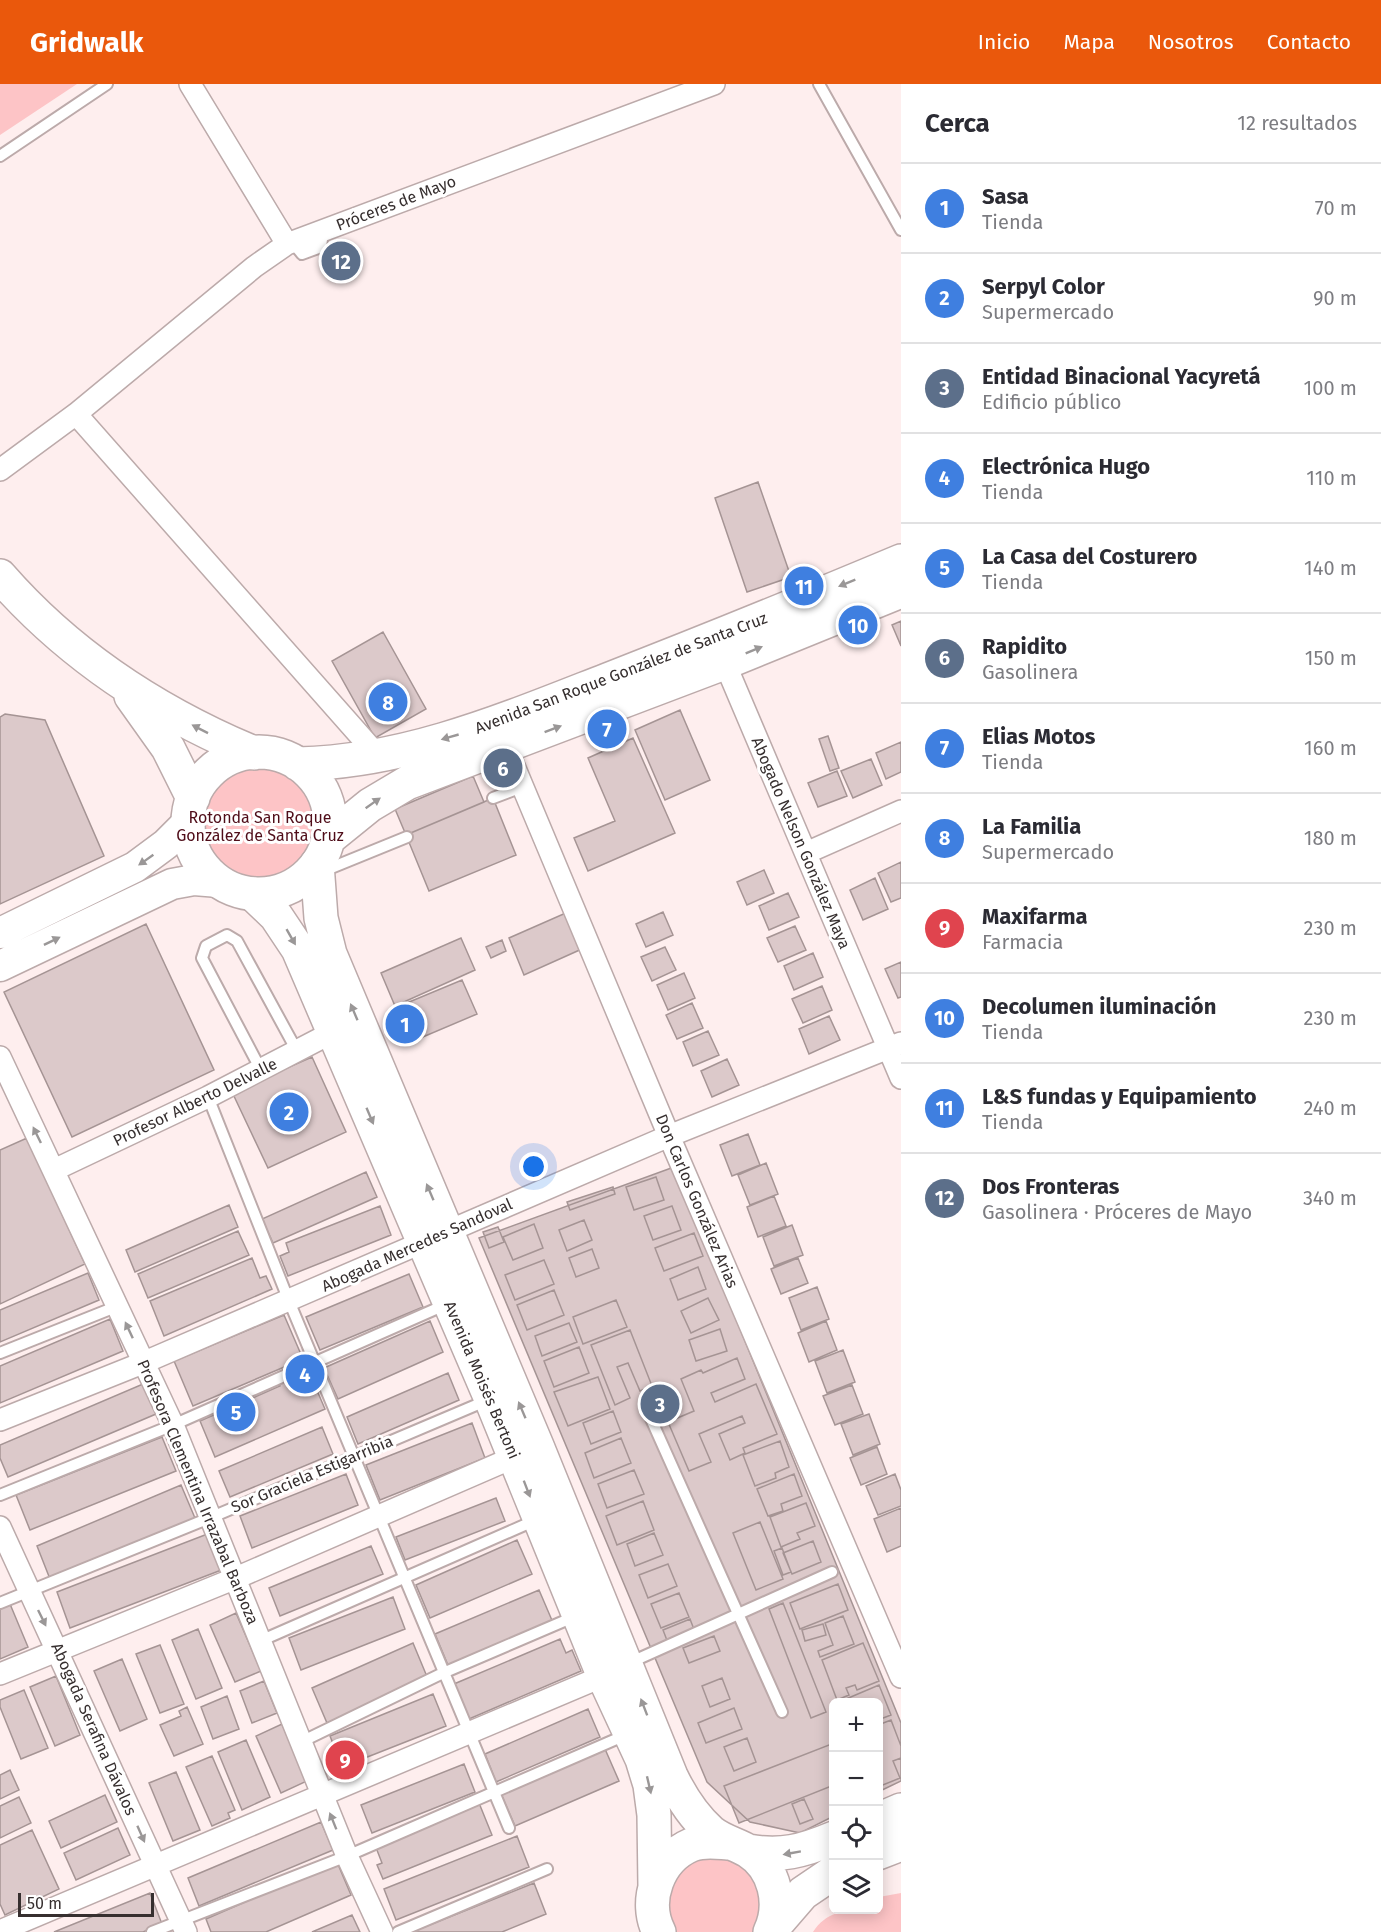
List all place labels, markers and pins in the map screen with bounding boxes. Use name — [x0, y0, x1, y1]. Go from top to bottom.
pin: 12 — [322, 238, 360, 284]
pin: 11 — [784, 564, 824, 608]
pin: 10 — [838, 602, 878, 648]
pin: 8 — [368, 680, 408, 724]
pin: 7 — [588, 706, 626, 752]
pin: 6 — [484, 746, 522, 790]
pin: 1 — [386, 1002, 424, 1046]
pin: 2 — [270, 1090, 308, 1134]
pin: 4 — [286, 1352, 324, 1396]
pin: 3 — [640, 1382, 680, 1426]
pin: 5 — [216, 1390, 256, 1434]
pin: 9 — [326, 1738, 364, 1782]

